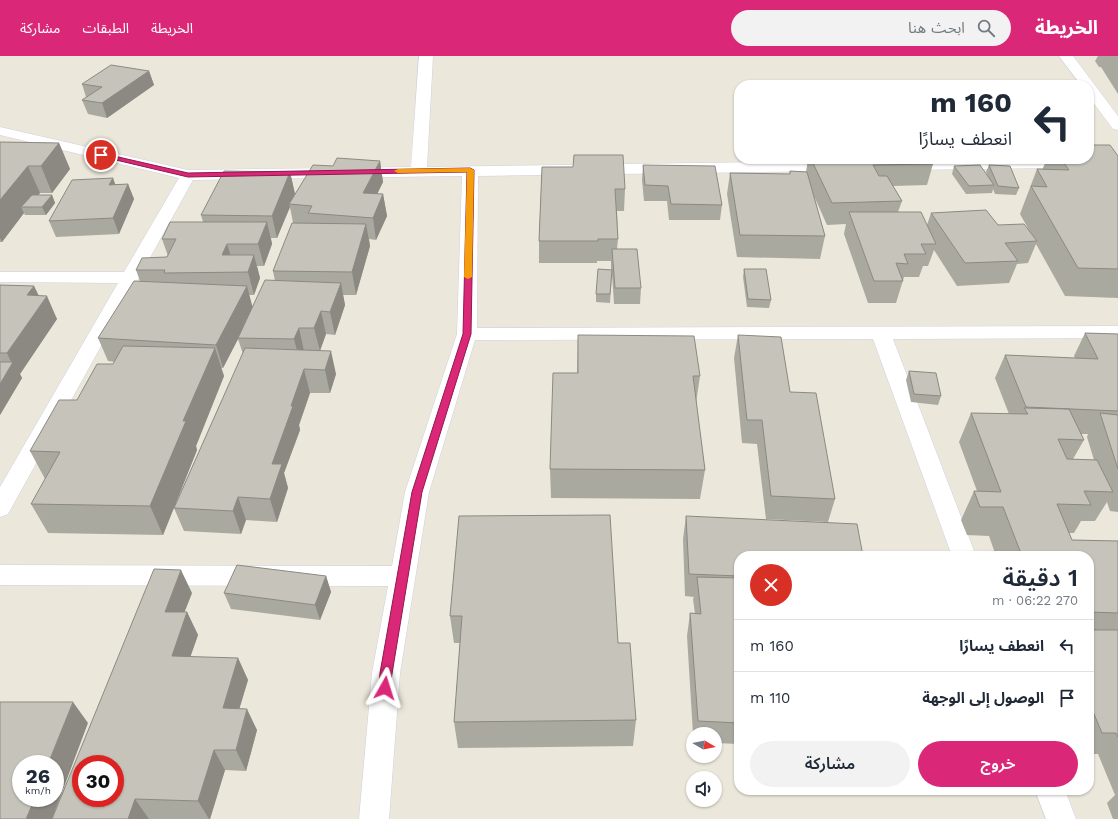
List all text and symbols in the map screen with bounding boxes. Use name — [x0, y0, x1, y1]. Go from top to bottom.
search box — [731, 10, 1011, 46]
text: الخريطة — [1035, 16, 1098, 39]
icon: search — [975, 17, 997, 39]
text: ابحث هنا — [908, 19, 965, 37]
text: مشاركة — [20, 20, 60, 36]
text: الطبقات — [82, 20, 129, 36]
text: الخريطة — [151, 20, 193, 36]
text: 160 m — [930, 86, 1012, 119]
icon: left — [1026, 96, 1078, 148]
text: انعطف يسارًا — [918, 128, 1012, 149]
pin — [84, 138, 118, 172]
icon: arrive — [90, 144, 112, 166]
button: close — [750, 564, 792, 606]
text: 1 دقيقة — [1002, 564, 1078, 592]
text: 270 m · 06:22 — [992, 593, 1078, 608]
icon: left — [1056, 635, 1078, 657]
text: 160 m — [750, 637, 794, 655]
text: انعطف يسارًا — [959, 637, 1044, 655]
position arrow — [364, 667, 406, 709]
icon: arrive — [1056, 687, 1078, 709]
text: 110 m — [750, 689, 790, 707]
text: الوصول إلى الوجهة — [922, 689, 1044, 707]
north arrow — [686, 727, 722, 763]
map controls — [686, 727, 722, 807]
button: مشاركة — [750, 741, 910, 787]
button: خروج — [918, 741, 1078, 787]
speed limit sign: 30 — [72, 755, 124, 807]
text: 26 — [26, 764, 50, 788]
button: sound — [686, 771, 722, 807]
text: km/h — [25, 785, 51, 796]

